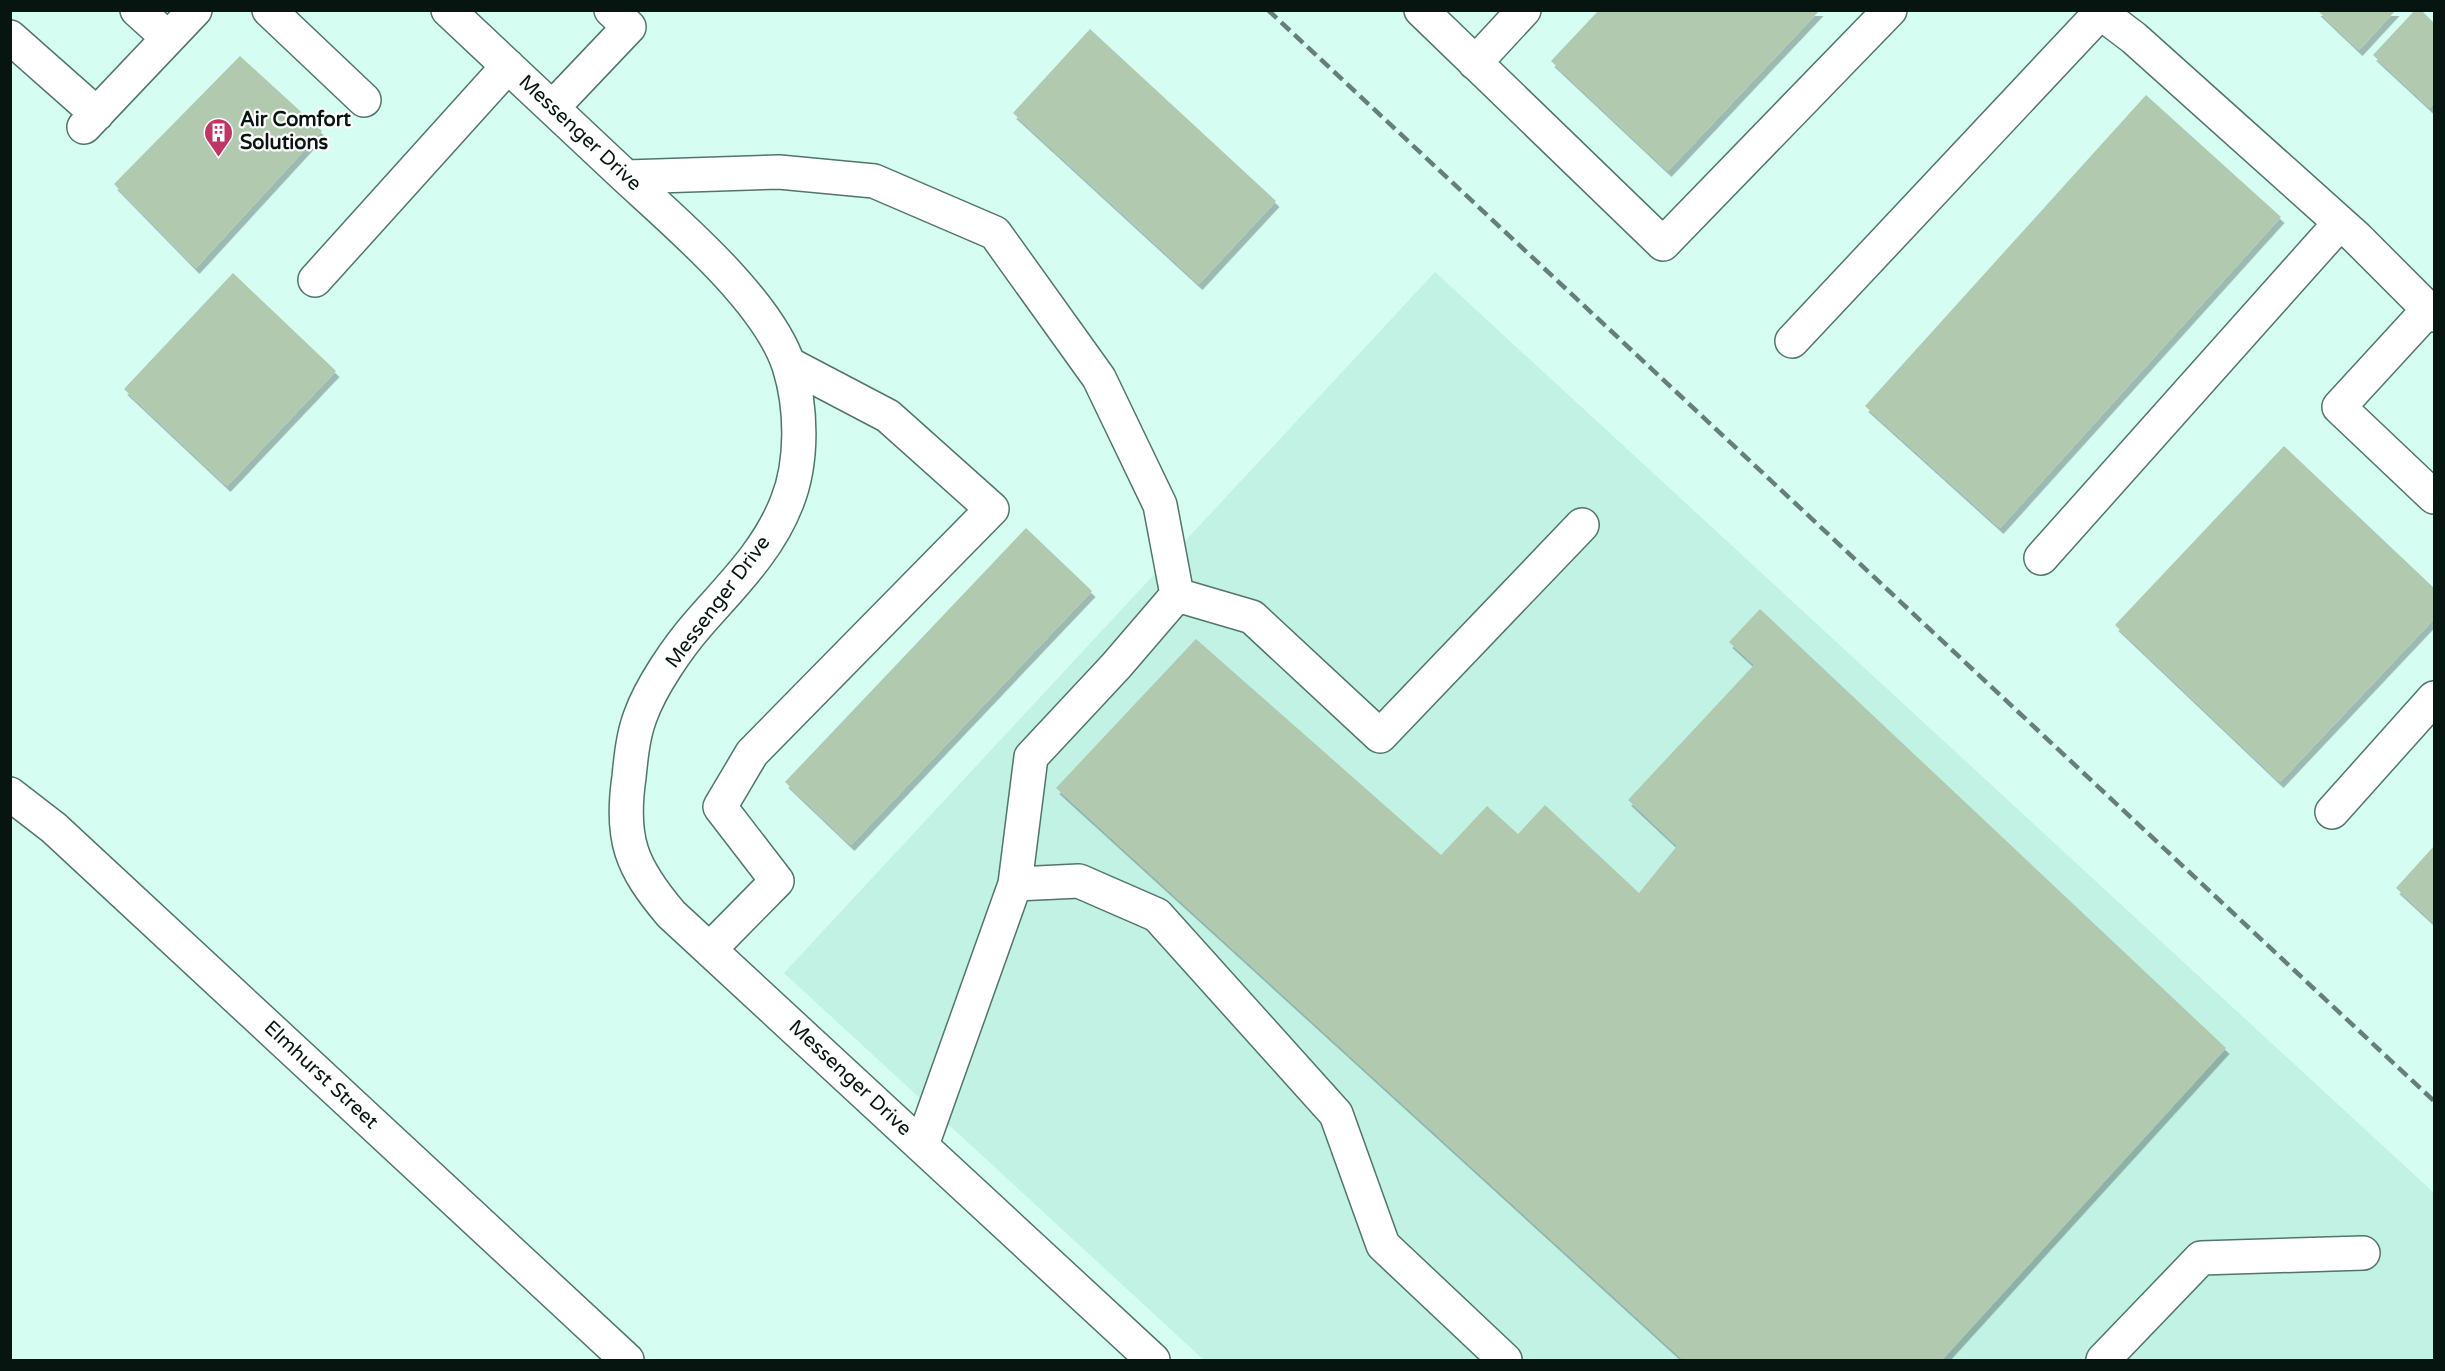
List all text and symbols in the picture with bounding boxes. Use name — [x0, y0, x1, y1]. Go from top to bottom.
street label: Messenger Drive — [514, 70, 646, 196]
place label: Air Comfort Solutions — [240, 108, 351, 155]
building icon: Air Comfort Solutions — [203, 116, 235, 158]
street label: Messenger Drive — [661, 531, 775, 673]
street label: Messenger Drive — [784, 1015, 916, 1141]
street label: Elmhurst Street — [259, 1016, 383, 1134]

